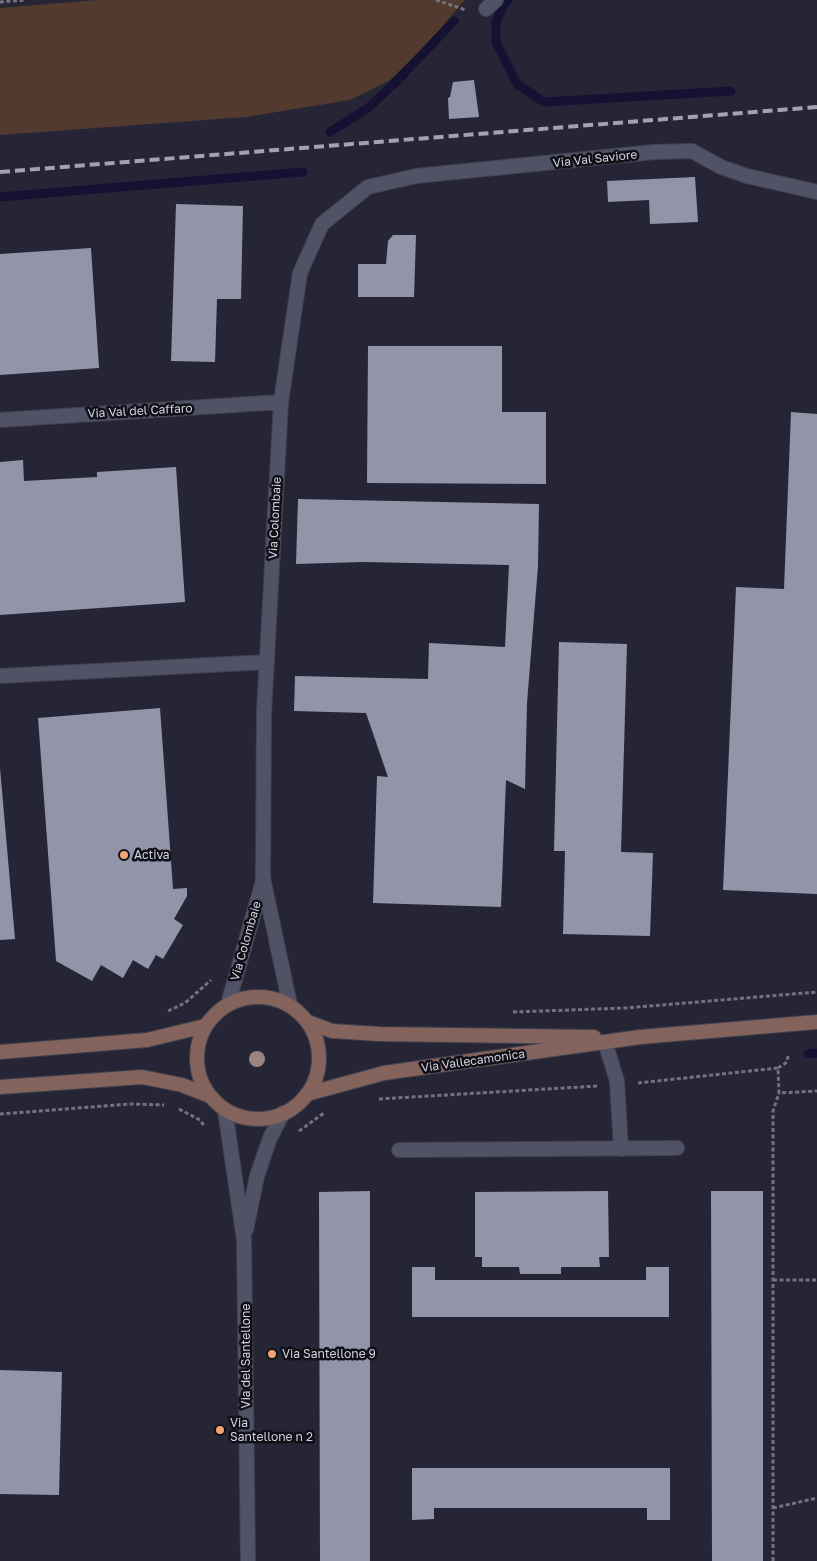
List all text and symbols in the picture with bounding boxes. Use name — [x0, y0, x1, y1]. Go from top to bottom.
street label: Via Val Saviore — [552, 147, 638, 171]
street label: Via Val del Caffaro — [87, 401, 193, 421]
street label: Via Colombaie — [266, 477, 284, 559]
place label: Activa — [134, 848, 170, 862]
marker: Activa — [118, 849, 130, 861]
street label: Via Colombaie — [228, 899, 264, 983]
street label: Via Vallecamonica — [420, 1047, 526, 1075]
street label: Via del Santellone — [239, 1304, 253, 1408]
place label: Via Santellone 9 — [282, 1347, 376, 1361]
marker: Via Santellone 9 — [266, 1348, 278, 1360]
place label: Via Santellone n 2 — [230, 1416, 313, 1444]
marker: Via Santellone n 2 — [214, 1424, 226, 1436]

